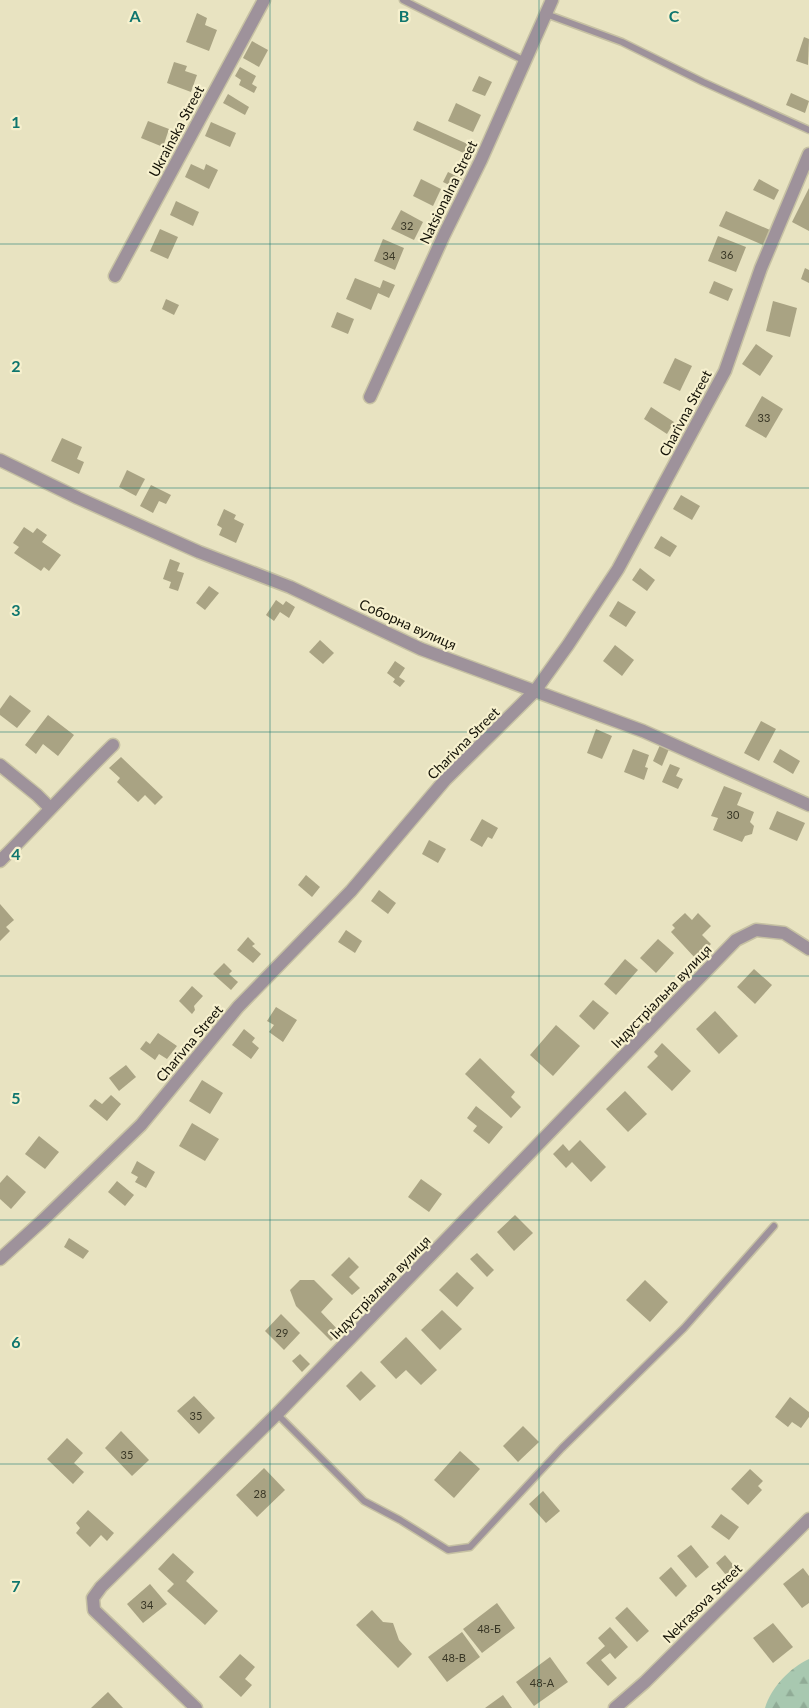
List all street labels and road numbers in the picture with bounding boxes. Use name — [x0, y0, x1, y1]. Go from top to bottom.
street label: Ukrainska Street — [145, 82, 207, 180]
street label: Natsionalna Street — [416, 137, 480, 247]
street label: Charivna Street — [655, 367, 715, 459]
street label: Соборна вулиця — [357, 595, 459, 653]
street label: Charivna Street — [423, 703, 503, 783]
street label: Індустріальна вулиця — [607, 941, 715, 1051]
street label: Charivna Street — [152, 1001, 226, 1085]
street label: Індустріальна вулиця — [326, 1232, 434, 1342]
street label: Nekrasova Street — [659, 1560, 745, 1646]

